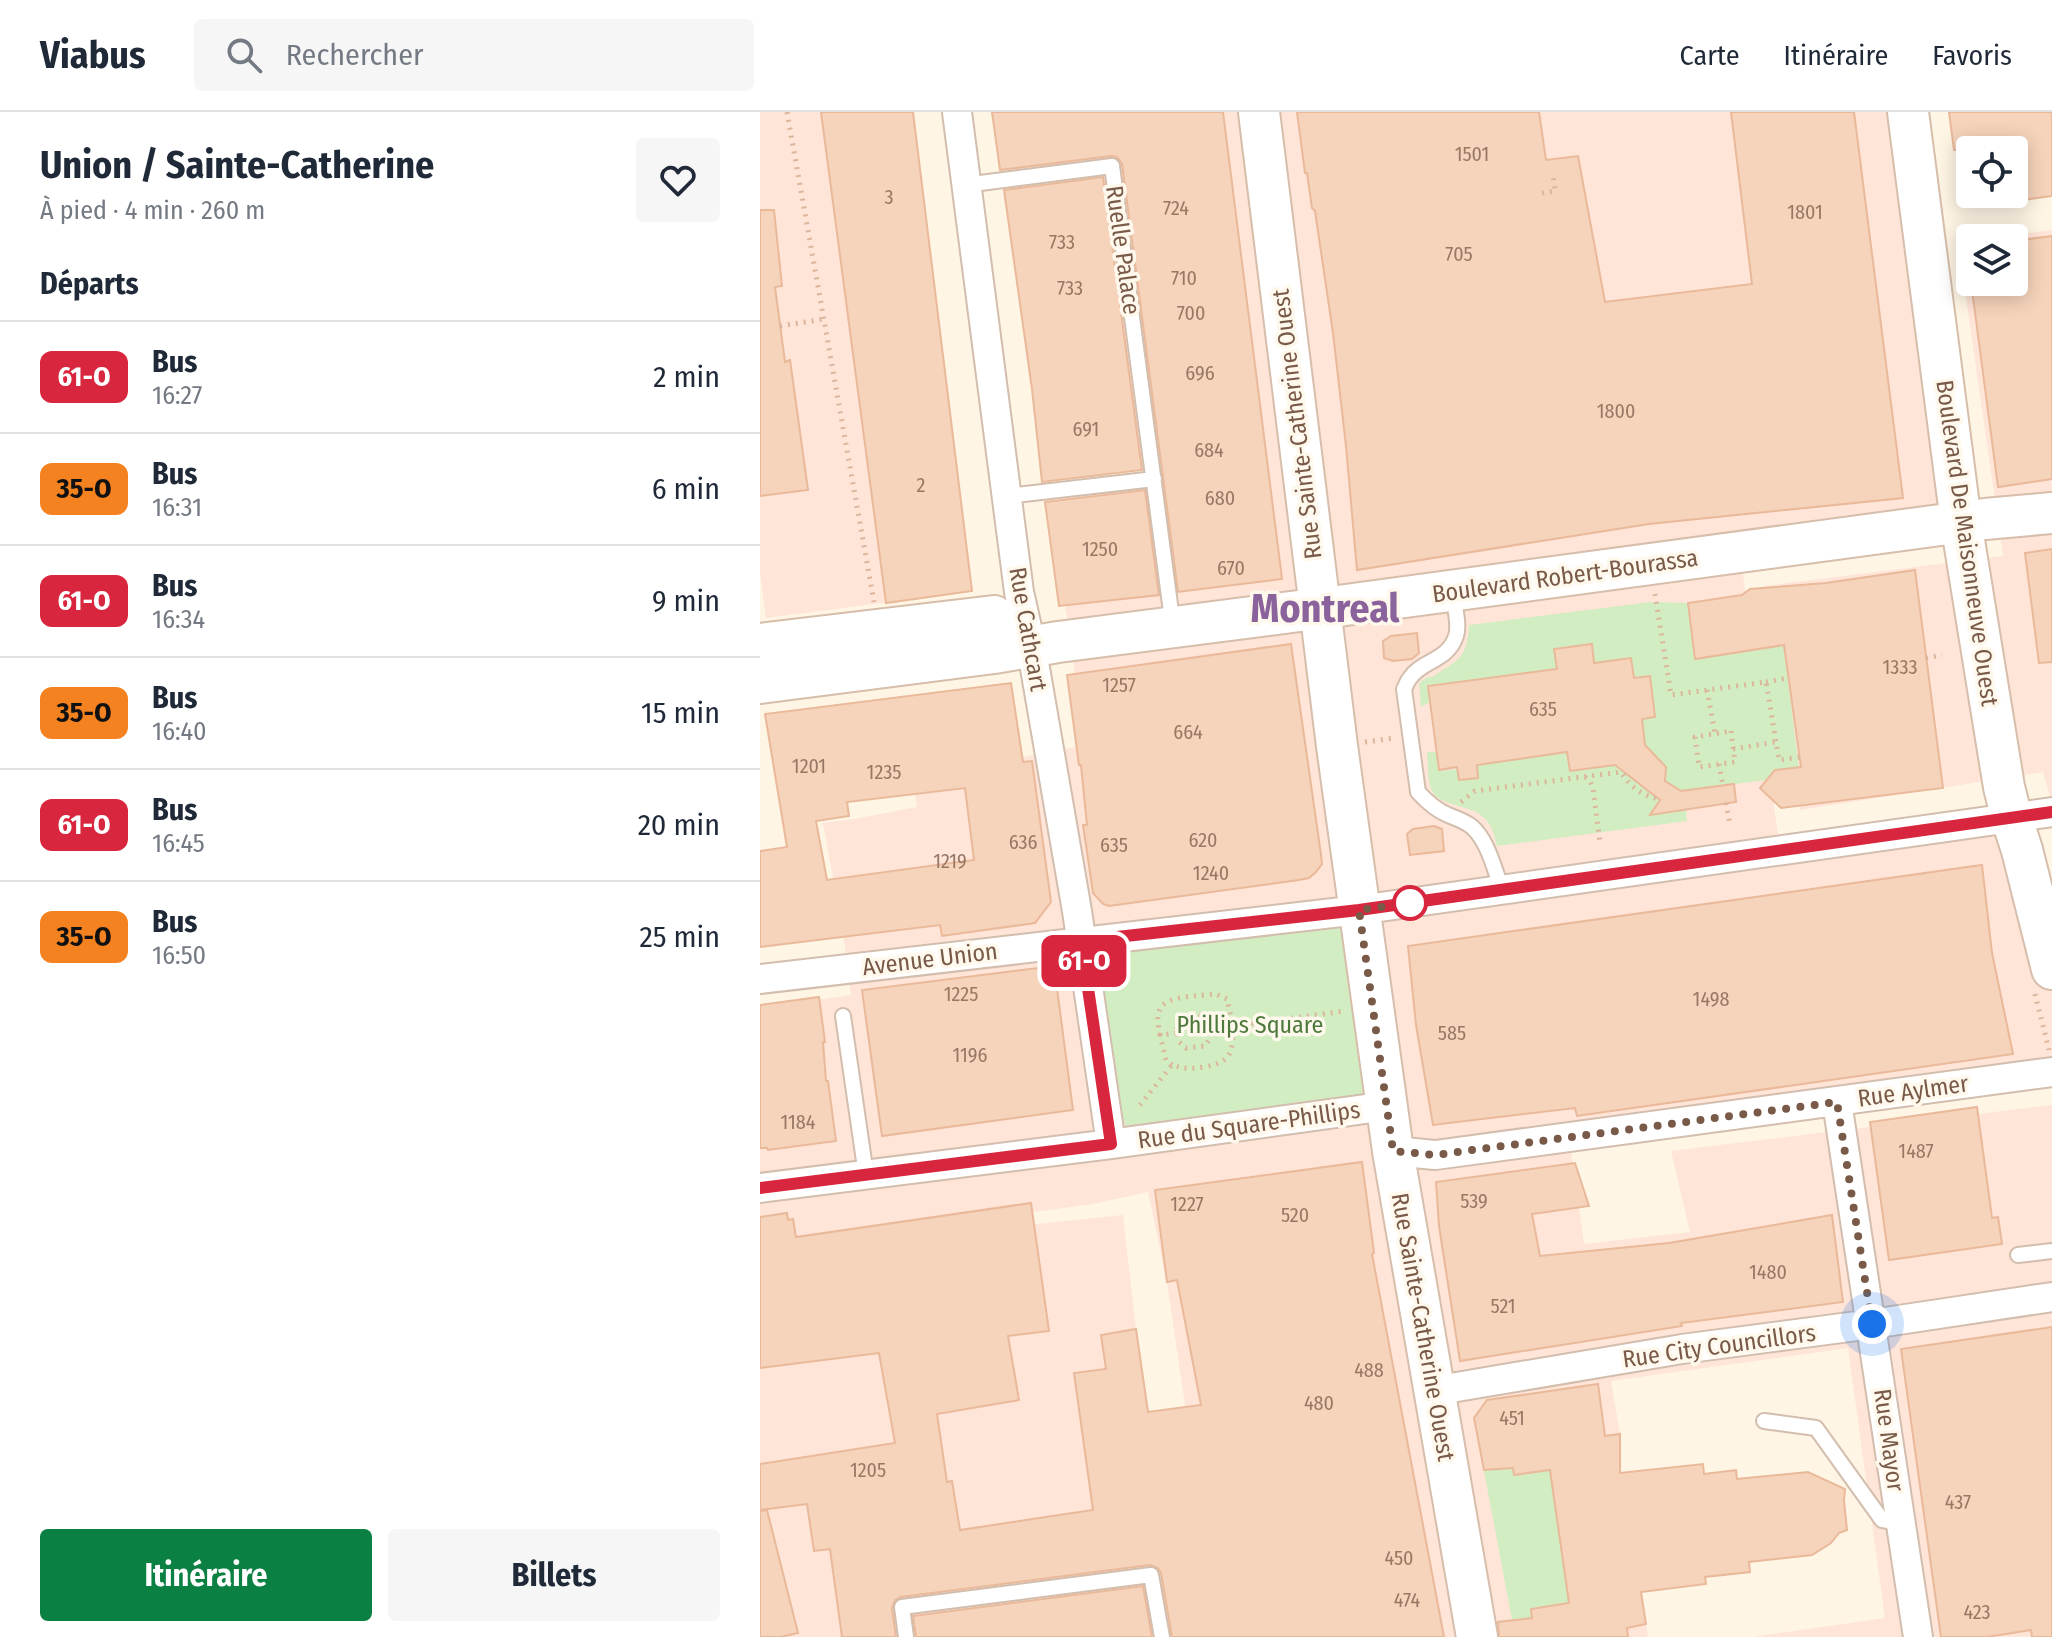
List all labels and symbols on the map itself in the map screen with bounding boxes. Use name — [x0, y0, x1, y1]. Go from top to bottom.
house number: 1501 — [1455, 142, 1489, 166]
street label: Ruelle Palace — [1100, 184, 1146, 316]
house number: 3 — [884, 185, 894, 209]
house number: 724 — [1163, 196, 1189, 220]
house number: 1801 — [1787, 200, 1823, 224]
house number: 733 — [1049, 230, 1075, 254]
house number: 705 — [1445, 242, 1473, 266]
house number: 710 — [1171, 266, 1197, 290]
house number: 733 — [1057, 276, 1083, 300]
street label: Rue Sainte-Catherine Ouest — [1267, 287, 1327, 561]
house number: 700 — [1177, 301, 1205, 325]
house number: 696 — [1185, 361, 1215, 385]
street label: Boulevard De Maisonneuve Ouest — [1930, 378, 2004, 708]
house number: 1800 — [1597, 399, 1635, 423]
house number: 691 — [1073, 417, 1099, 441]
house number: 684 — [1194, 438, 1224, 462]
house number: 2 — [917, 473, 926, 497]
house number: 680 — [1205, 486, 1235, 510]
house number: 1250 — [1082, 537, 1118, 561]
street label: Boulevard Robert-Bourassa — [1430, 543, 1700, 609]
house number: 670 — [1217, 556, 1245, 580]
street label: Rue Cathcart — [1003, 565, 1053, 693]
district label: Montreal — [1250, 585, 1401, 633]
house number: 1333 — [1883, 655, 1917, 679]
house number: 1257 — [1102, 673, 1136, 697]
house number: 635 — [1529, 697, 1557, 721]
house number: 664 — [1173, 720, 1203, 744]
house number: 1201 — [792, 754, 826, 778]
house number: 1235 — [867, 760, 901, 784]
house number: 620 — [1189, 828, 1217, 852]
house number: 636 — [1009, 830, 1037, 854]
house number: 635 — [1100, 833, 1128, 857]
house number: 1219 — [933, 849, 967, 873]
house number: 1240 — [1193, 861, 1229, 885]
unlabelled marker — [1393, 886, 1427, 920]
line badge: 61-O — [1028, 935, 1140, 987]
street label: Avenue Union — [861, 937, 999, 981]
house number: 1225 — [944, 982, 978, 1006]
house number: 1498 — [1693, 987, 1729, 1011]
park label: Phillips Square — [1177, 1011, 1323, 1039]
house number: 585 — [1438, 1021, 1466, 1045]
house number: 1196 — [953, 1043, 988, 1067]
street label: Rue Aylmer — [1856, 1069, 1971, 1113]
street label: Rue du Square-Phillips — [1136, 1096, 1362, 1154]
house number: 1184 — [781, 1110, 816, 1134]
house number: 1487 — [1898, 1139, 1934, 1163]
house number: 539 — [1460, 1189, 1488, 1213]
street label: Rue Sainte-Catherine Ouest — [1386, 1191, 1460, 1463]
house number: 1227 — [1170, 1192, 1204, 1216]
house number: 520 — [1281, 1203, 1309, 1227]
house number: 1480 — [1749, 1260, 1787, 1284]
house number: 521 — [1490, 1294, 1516, 1318]
your location — [1852, 1304, 1892, 1344]
street label: Rue City Councillors — [1621, 1319, 1817, 1373]
house number: 488 — [1354, 1358, 1384, 1382]
street label: Rue Mayor — [1868, 1387, 1910, 1494]
house number: 480 — [1304, 1391, 1334, 1415]
house number: 451 — [1499, 1406, 1525, 1430]
house number: 1205 — [850, 1458, 886, 1482]
house number: 437 — [1945, 1490, 1971, 1514]
house number: 450 — [1384, 1546, 1414, 1570]
house number: 474 — [1394, 1588, 1421, 1612]
house number: 423 — [1963, 1600, 1991, 1624]

